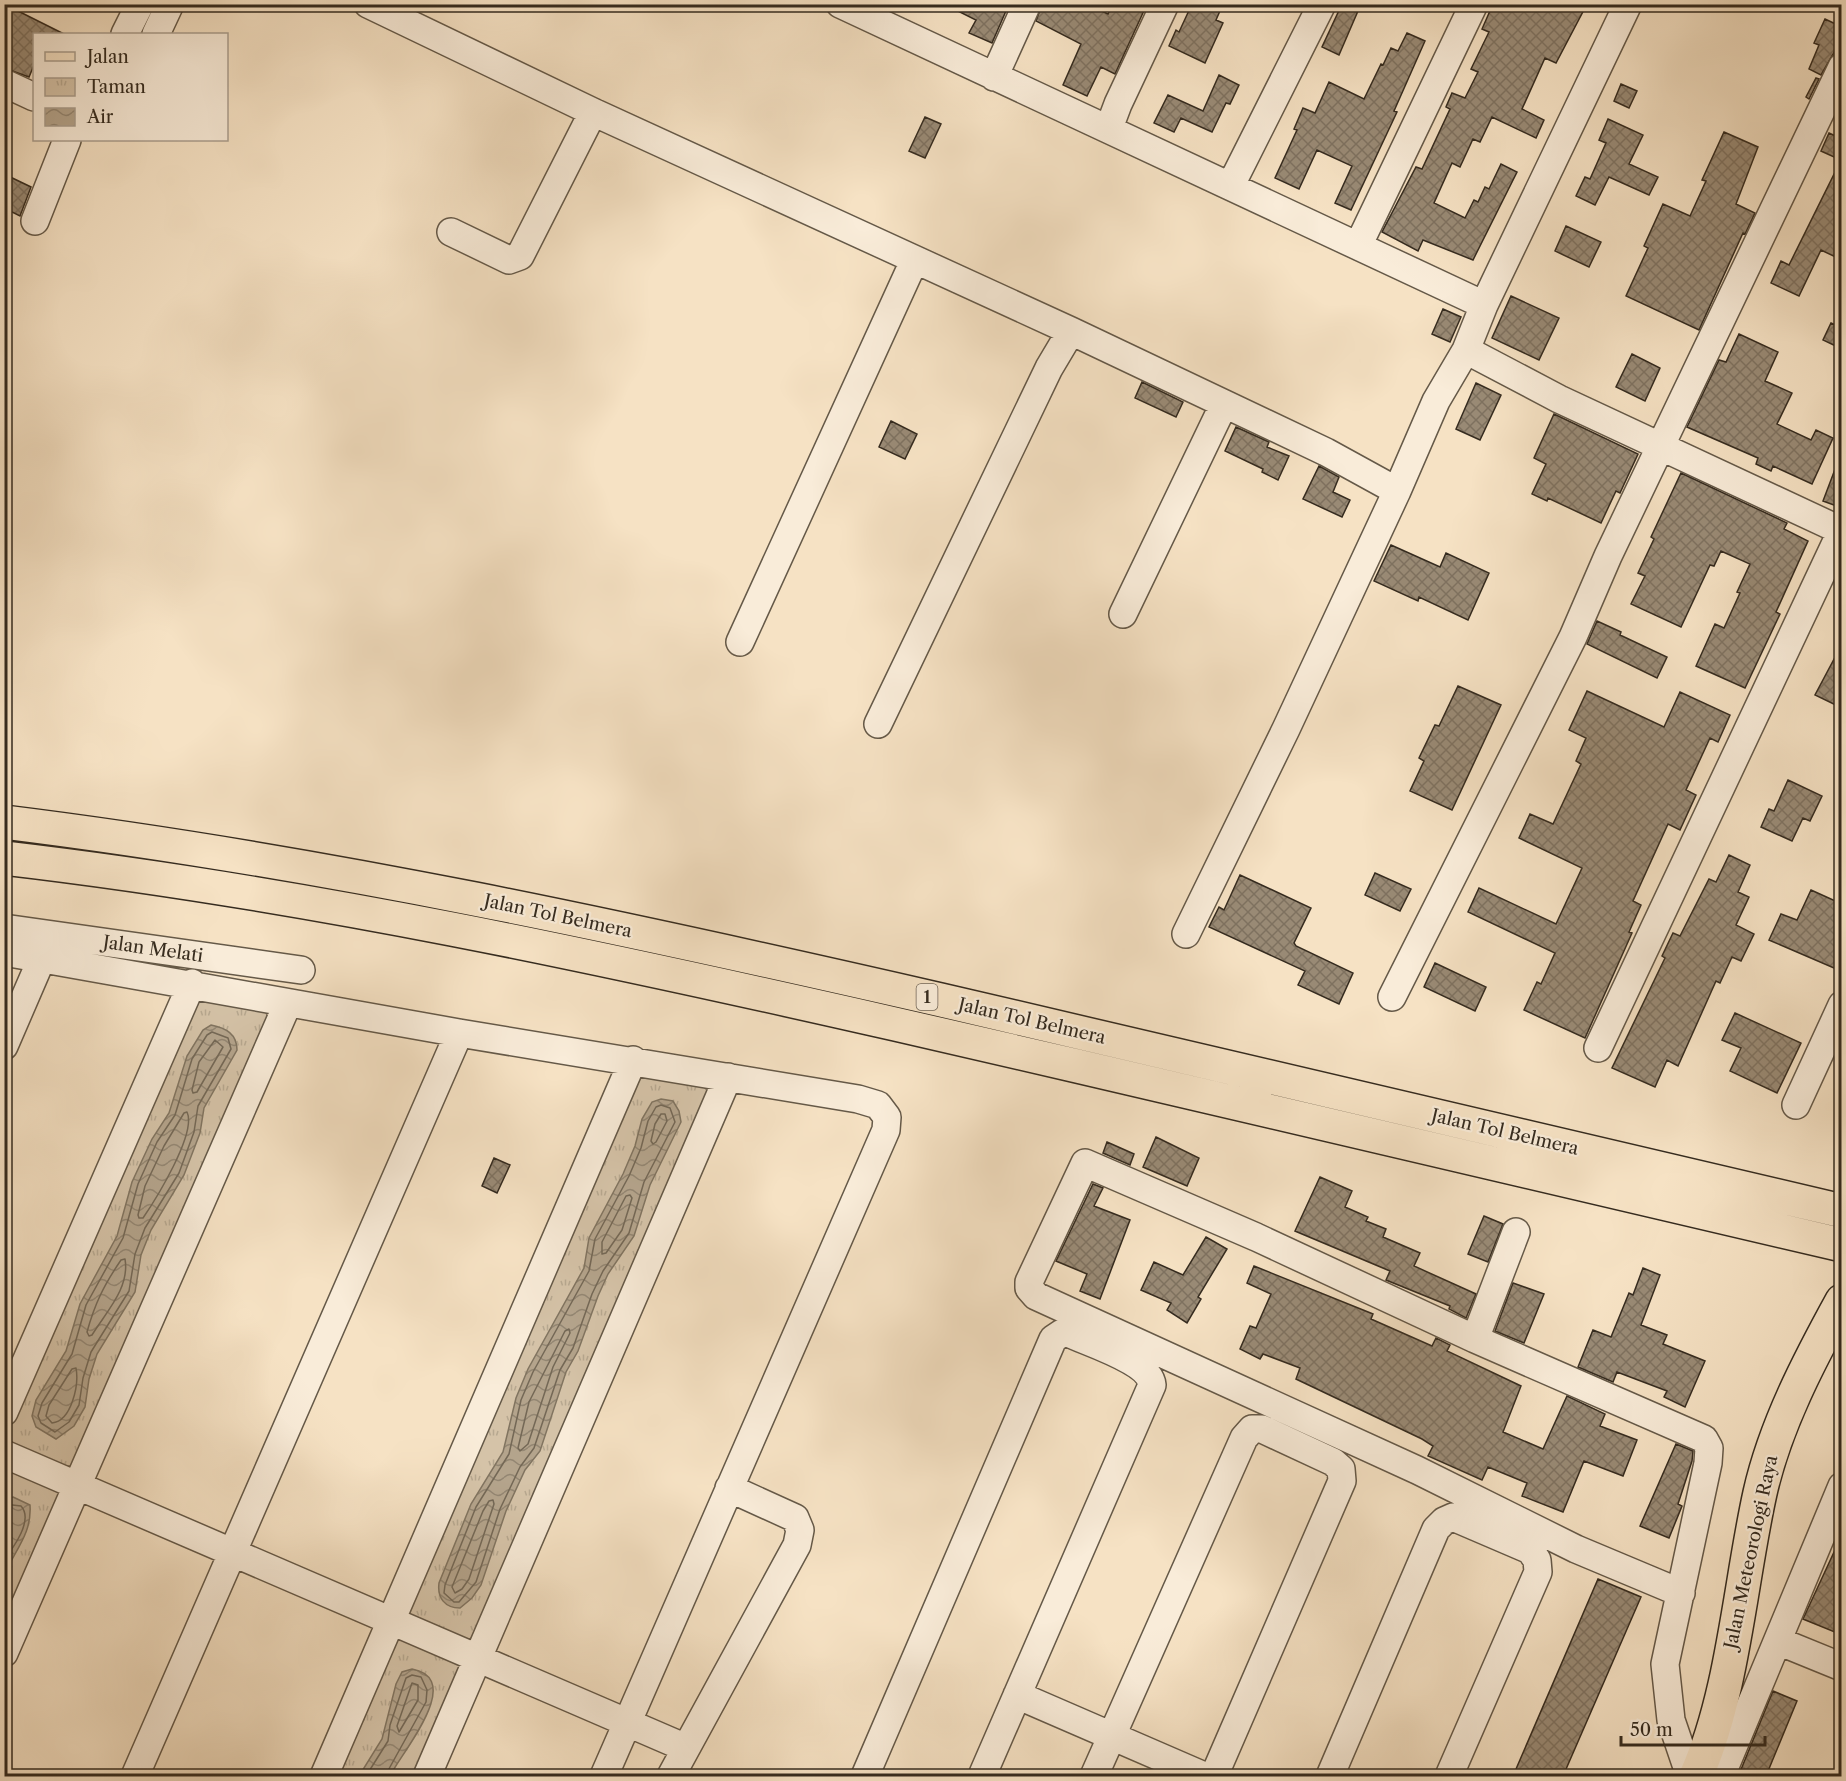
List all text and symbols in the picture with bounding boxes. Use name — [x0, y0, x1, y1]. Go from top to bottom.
legend — [33, 33, 228, 141]
text: Jalan — [84, 46, 129, 68]
text: Taman — [87, 76, 146, 98]
text: Air — [86, 106, 114, 128]
street label: Jalan Tol Belmera — [479, 889, 635, 943]
street label: Jalan Melati — [98, 931, 205, 967]
road number: 1 — [916, 984, 938, 1010]
street label: Jalan Tol Belmera — [953, 993, 1108, 1049]
street label: Jalan Tol Belmera — [1426, 1104, 1581, 1160]
street label: Jalan Meteorologi Raya — [1719, 1453, 1782, 1654]
scale bar — [1621, 1709, 1765, 1747]
text: 50 m — [1630, 1719, 1673, 1741]

